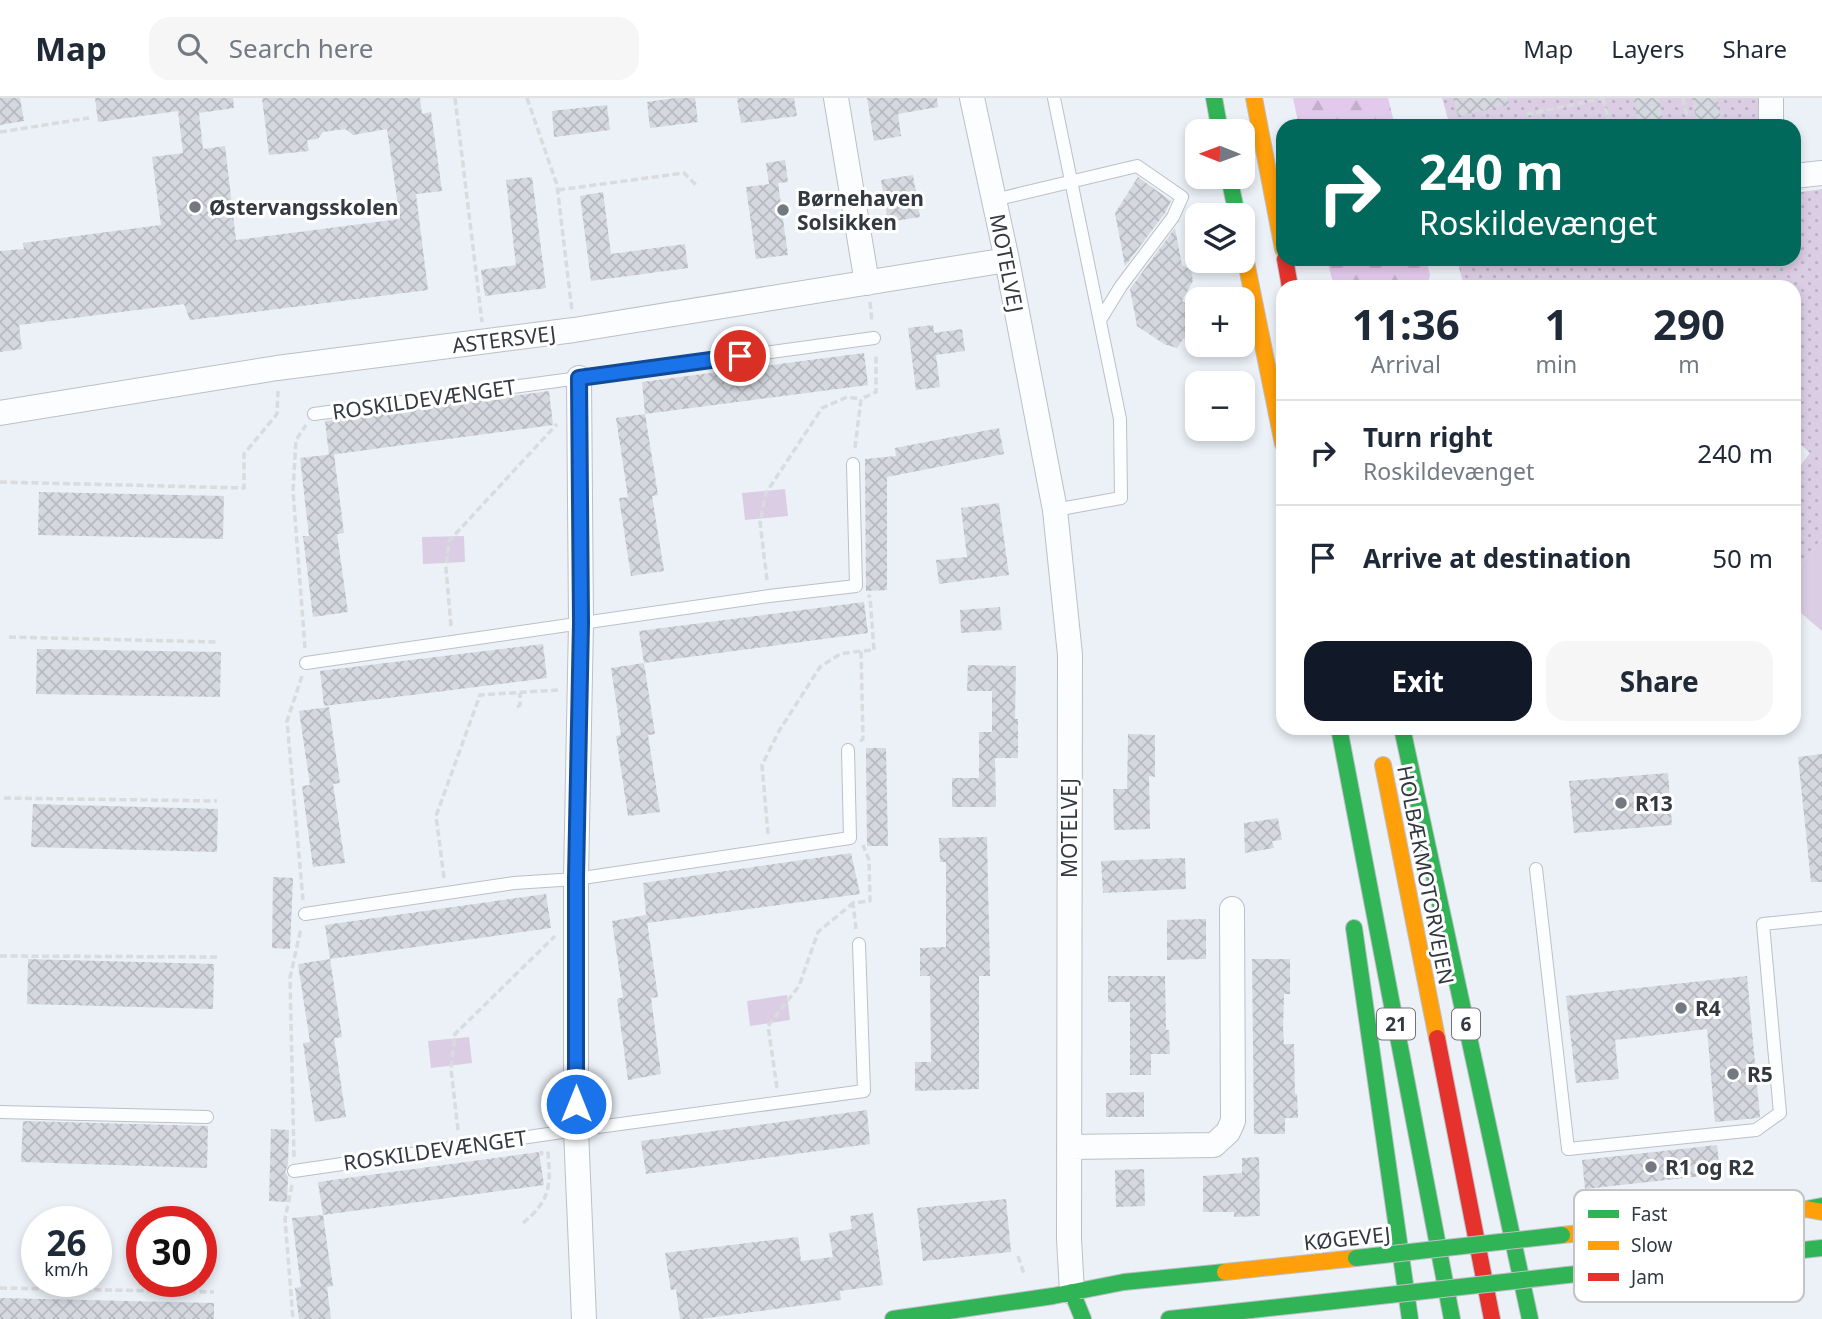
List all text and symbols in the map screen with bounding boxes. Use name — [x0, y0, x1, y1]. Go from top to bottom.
search box — [149, 17, 639, 80]
text: Map — [35, 26, 107, 71]
icon: search — [173, 29, 211, 67]
text: Search here — [229, 30, 373, 66]
text: Map — [1523, 32, 1573, 65]
text: Layers — [1611, 32, 1685, 65]
text: Share — [1723, 32, 1787, 65]
north arrow — [1185, 119, 1255, 189]
map controls — [1185, 119, 1255, 441]
text: 240 m — [1419, 138, 1564, 204]
icon: right — [1304, 147, 1395, 238]
place label: Børnehaven Solsikken — [797, 184, 924, 236]
place label: Østervangsskolen — [209, 193, 398, 221]
marker: Østervangsskolen — [187, 199, 203, 215]
text: Roskildevænget — [1419, 201, 1657, 244]
marker: Børnehaven Solsikken — [775, 202, 791, 218]
button: layers — [1185, 203, 1255, 273]
street label: MOTELVEJ — [984, 211, 1030, 315]
button: + — [1185, 287, 1255, 357]
text: 11:36 — [1352, 295, 1460, 352]
text: 1 — [1544, 295, 1568, 352]
text: 290 — [1653, 295, 1725, 352]
street label: ASTERSVEJ — [451, 319, 557, 359]
pin — [710, 326, 770, 386]
icon: arrive — [721, 337, 759, 375]
text: Arrival — [1371, 348, 1441, 380]
text: min — [1536, 348, 1577, 380]
text: m — [1678, 348, 1700, 380]
button: − — [1185, 371, 1255, 441]
street label: ROSKILDEVÆNGET — [331, 372, 518, 426]
text: Turn right — [1363, 419, 1493, 455]
icon: right — [1304, 434, 1342, 472]
text: 240 m — [1697, 435, 1773, 471]
text: Roskildevænget — [1363, 455, 1534, 487]
icon: arrive — [1304, 539, 1342, 577]
text: Arrive at destination — [1363, 540, 1632, 576]
text: 50 m — [1712, 540, 1773, 576]
button: Exit — [1304, 641, 1532, 721]
button: Share — [1546, 641, 1773, 721]
street label: HOLBÆKMOTORVEJEN — [1391, 763, 1461, 987]
street label: MOTELVEJ — [1055, 778, 1083, 878]
place label: R13 — [1635, 789, 1673, 817]
marker: R13 — [1613, 795, 1629, 811]
place label: R4 — [1695, 994, 1721, 1022]
marker: R4 — [1673, 1000, 1689, 1016]
road number: 21 — [1377, 1008, 1415, 1040]
road number: 6 — [1452, 1008, 1480, 1040]
place label: R5 — [1747, 1060, 1773, 1088]
marker: R5 — [1725, 1066, 1741, 1082]
position arrow — [539, 1067, 613, 1141]
street label: ROSKILDEVÆNGET — [342, 1123, 529, 1177]
place label: R1 og R2 — [1665, 1153, 1754, 1181]
marker: R1 og R2 — [1643, 1159, 1659, 1175]
legend — [1574, 1190, 1804, 1302]
text: Fast — [1631, 1201, 1668, 1227]
speed limit sign: 30 — [126, 1206, 217, 1297]
text: 26 — [46, 1219, 87, 1266]
street label: KØGEVEJ — [1302, 1220, 1392, 1256]
text: Slow — [1631, 1232, 1672, 1258]
text: km/h — [44, 1257, 89, 1281]
text: Jam — [1629, 1264, 1665, 1290]

